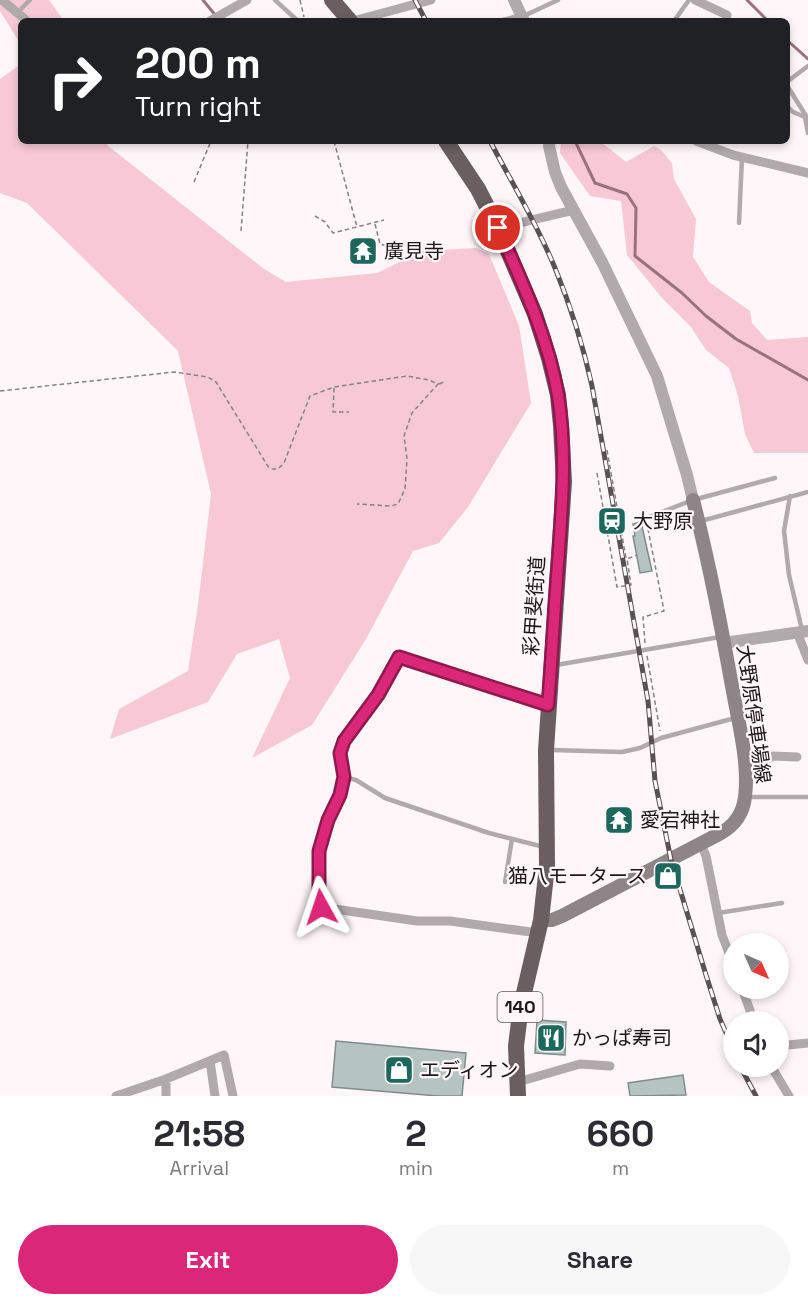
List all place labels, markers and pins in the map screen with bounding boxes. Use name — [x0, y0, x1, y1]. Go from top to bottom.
pin — [472, 202, 523, 253]
temple icon: 廣見寺 — [347, 235, 379, 267]
place label: 廣見寺 — [384, 238, 444, 264]
station icon: 大野原 — [596, 505, 628, 537]
place label: 大野原 — [633, 508, 693, 534]
temple icon: 愛宕神社 — [603, 804, 635, 836]
place label: 愛宕神社 — [640, 807, 720, 833]
shop icon: 猫八モータース — [652, 860, 684, 892]
place label: 猫八モータース — [508, 863, 647, 889]
restaurant icon: かっぱ寿司 — [535, 1022, 567, 1054]
place label: かっぱ寿司 — [572, 1025, 672, 1051]
shop icon: エディオン — [383, 1054, 415, 1086]
place label: エディオン — [420, 1057, 519, 1083]

